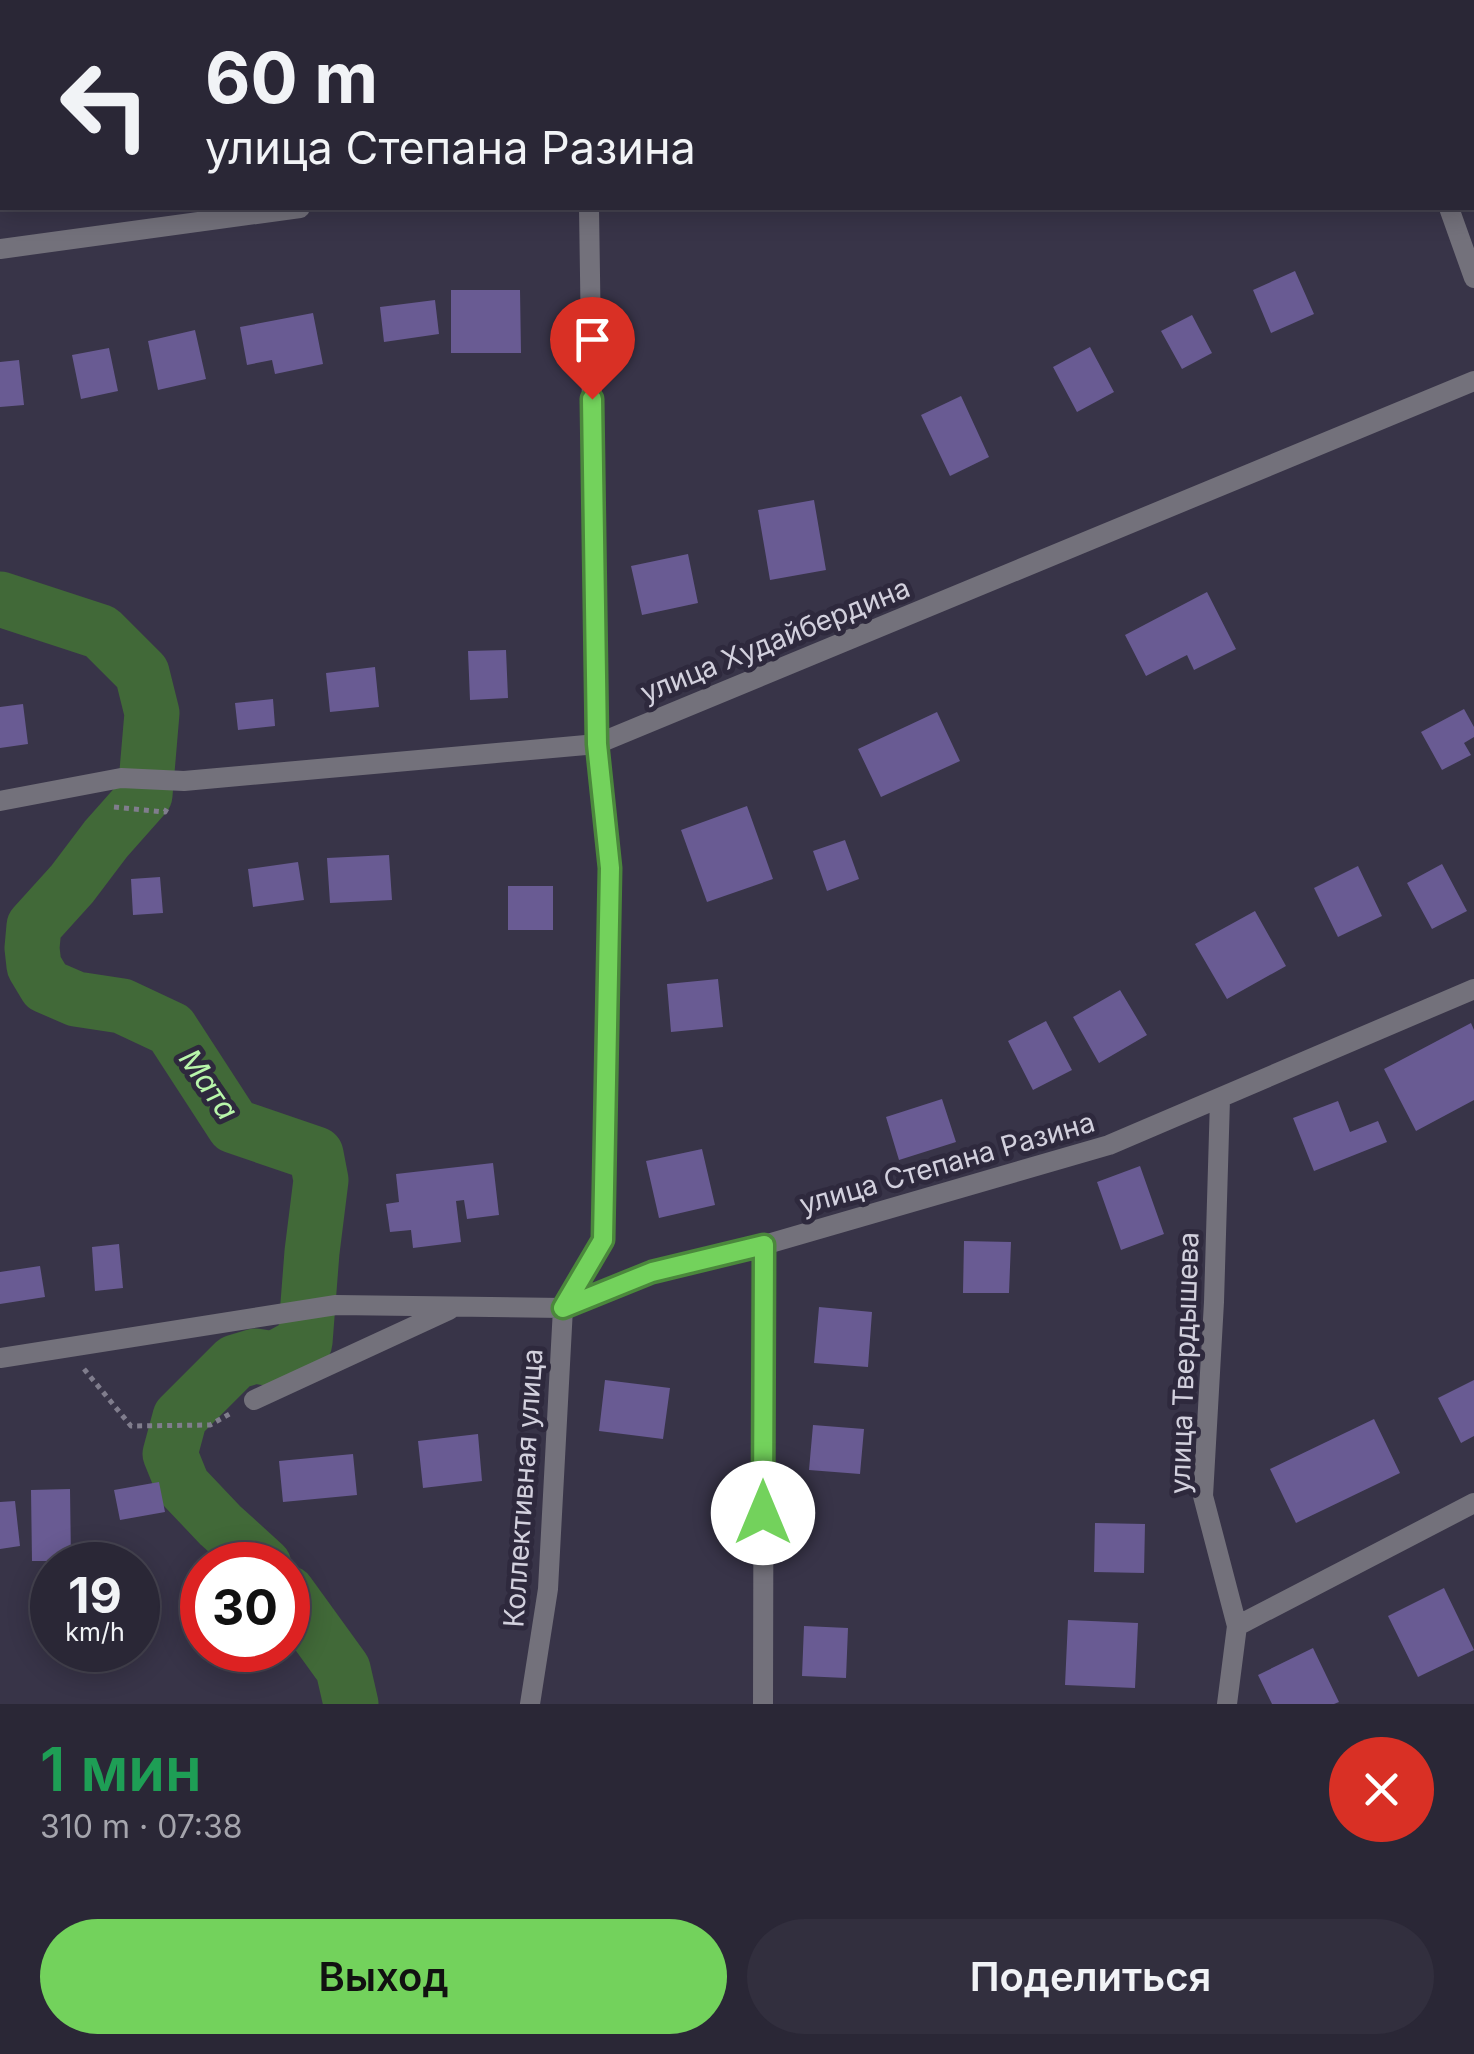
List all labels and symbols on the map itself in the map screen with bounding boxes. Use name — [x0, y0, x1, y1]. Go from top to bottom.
pin — [550, 297, 635, 400]
street label: улица Худайбердина — [635, 570, 915, 710]
water label: Мата — [172, 1042, 246, 1126]
street label: улица Степана Разина — [796, 1105, 1098, 1221]
street label: улица Твердышева — [1162, 1231, 1206, 1495]
street label: Коллективная улица — [496, 1347, 550, 1629]
position arrow — [711, 1461, 815, 1565]
speed limit sign: 30 — [180, 1542, 310, 1672]

